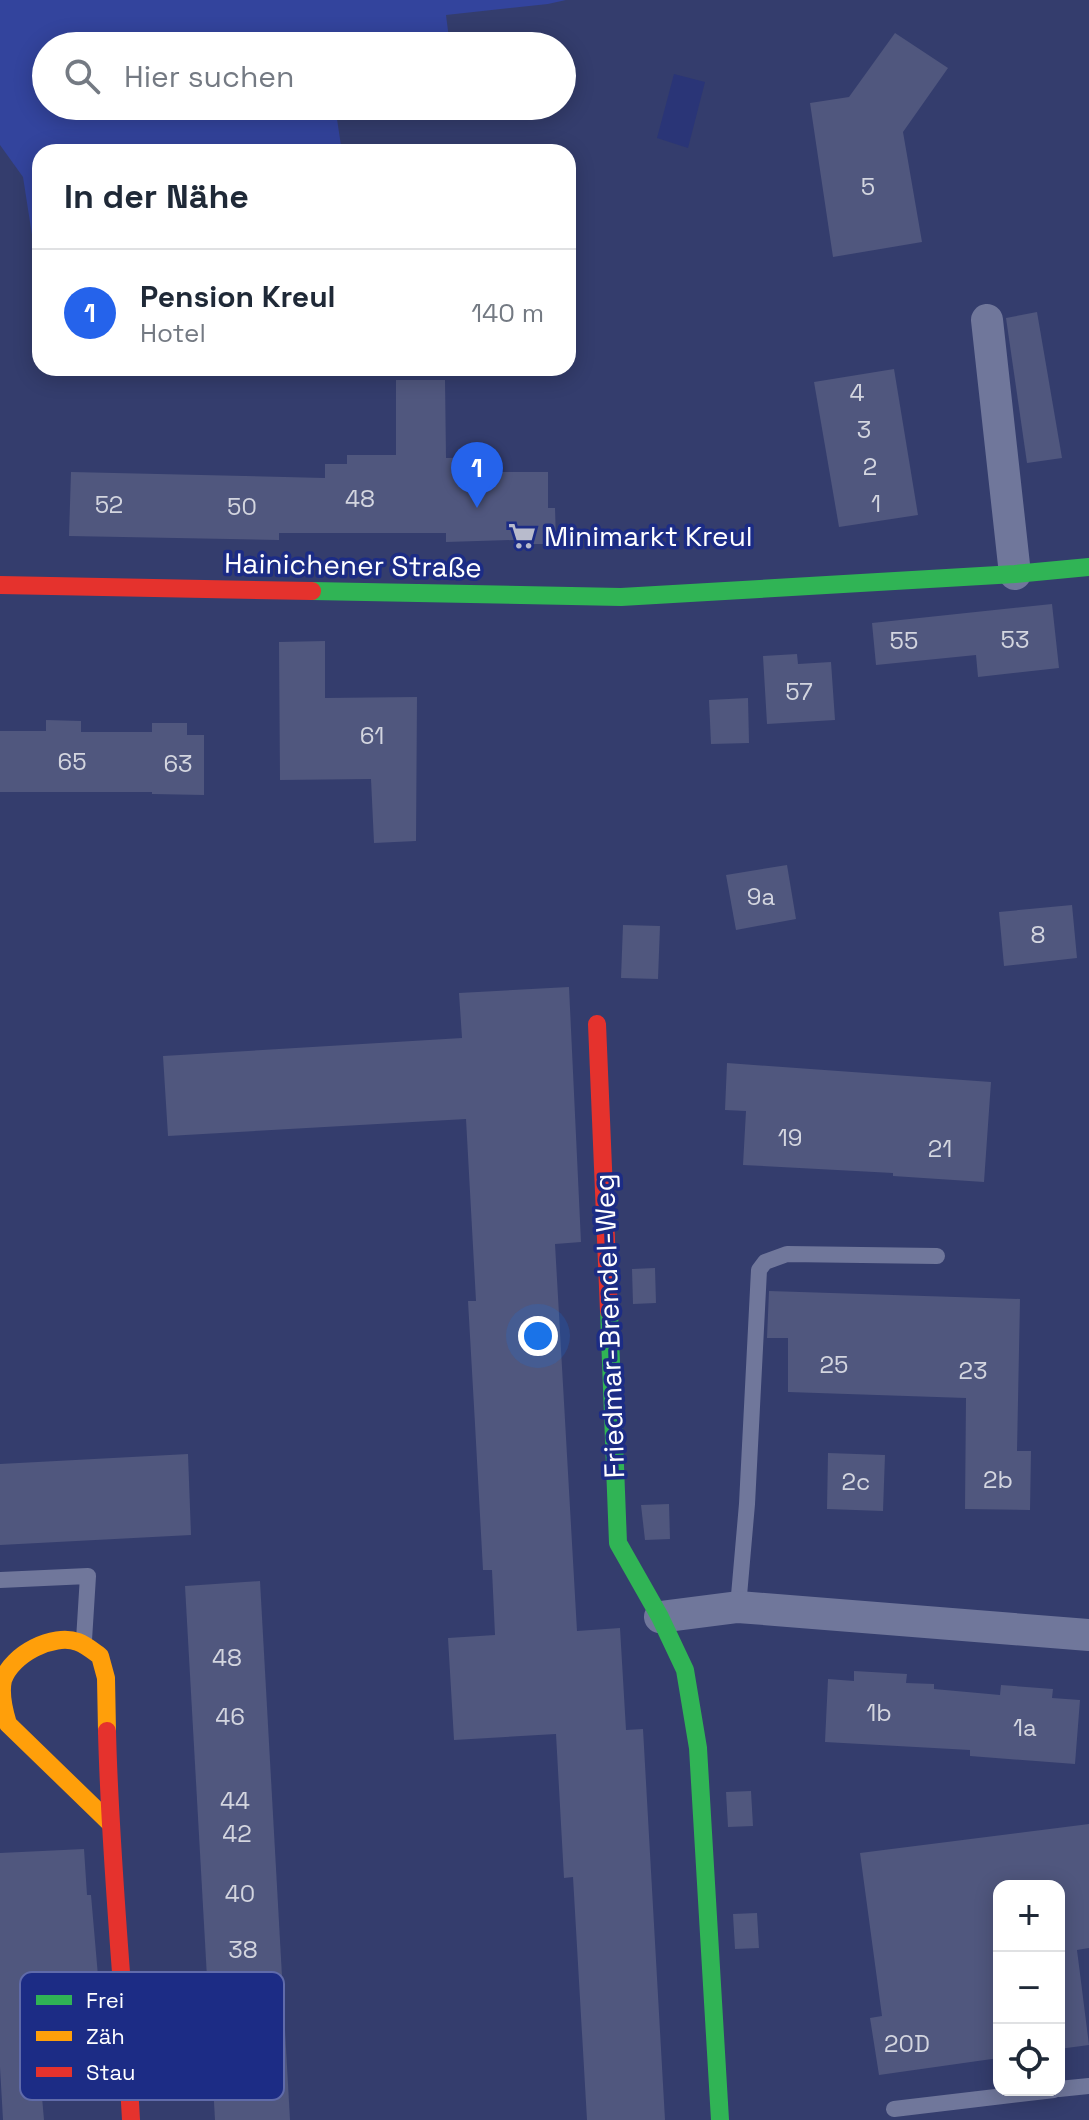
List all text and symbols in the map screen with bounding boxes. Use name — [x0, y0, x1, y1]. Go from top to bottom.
search box — [32, 32, 576, 120]
icon: search — [60, 54, 104, 98]
text: Hier suchen — [124, 57, 294, 96]
house number: 5 — [861, 171, 875, 202]
text: In der Nähe — [64, 175, 249, 218]
text: Pension Kreul — [140, 277, 336, 316]
text: 1 — [84, 296, 96, 330]
text: 140 m — [471, 296, 544, 330]
text: Hotel — [140, 316, 206, 350]
house number: 4 — [850, 377, 865, 408]
house number: 3 — [857, 414, 871, 445]
pin: 1 — [451, 442, 503, 508]
house number: 2 — [863, 451, 877, 482]
house number: 48 — [345, 483, 375, 514]
house number: 1 — [871, 488, 881, 519]
house number: 52 — [95, 489, 123, 520]
house number: 50 — [227, 491, 257, 522]
place label: Minimarkt Kreul — [544, 518, 753, 554]
supermarket icon: Minimarkt Kreul — [507, 521, 537, 551]
street label: Hainichener Straße — [224, 545, 482, 585]
house number: 53 — [1001, 624, 1029, 655]
house number: 55 — [890, 625, 918, 656]
house number: 57 — [785, 676, 813, 707]
house number: 61 — [360, 720, 384, 751]
house number: 65 — [57, 746, 87, 777]
house number: 63 — [163, 748, 193, 779]
house number: 9a — [747, 881, 775, 912]
house number: 8 — [1031, 919, 1045, 950]
house number: 19 — [778, 1122, 802, 1153]
house number: 21 — [928, 1133, 952, 1164]
street label: Friedmar-Brendel-Weg — [586, 1173, 632, 1479]
your location — [518, 1316, 558, 1356]
house number: 25 — [820, 1349, 848, 1380]
house number: 23 — [959, 1355, 987, 1386]
house number: 2b — [983, 1464, 1013, 1495]
house number: 2c — [842, 1466, 870, 1497]
house number: 48 — [212, 1642, 242, 1673]
house number: 1b — [866, 1697, 892, 1728]
house number: 46 — [215, 1701, 245, 1732]
house number: 1a — [1013, 1712, 1037, 1743]
house number: 44 — [220, 1785, 250, 1816]
house number: 42 — [222, 1818, 252, 1849]
house number: 40 — [225, 1878, 255, 1909]
map controls — [993, 1880, 1065, 2096]
button: + — [993, 1880, 1065, 1952]
house number: 38 — [228, 1934, 258, 1965]
button: − — [993, 1952, 1065, 2024]
legend — [20, 1972, 284, 2100]
text: Frei — [86, 1986, 124, 2014]
text: Zäh — [86, 2022, 125, 2050]
button: locate — [993, 2024, 1065, 2096]
house number: 20D — [884, 2028, 930, 2059]
text: Stau — [86, 2058, 135, 2086]

